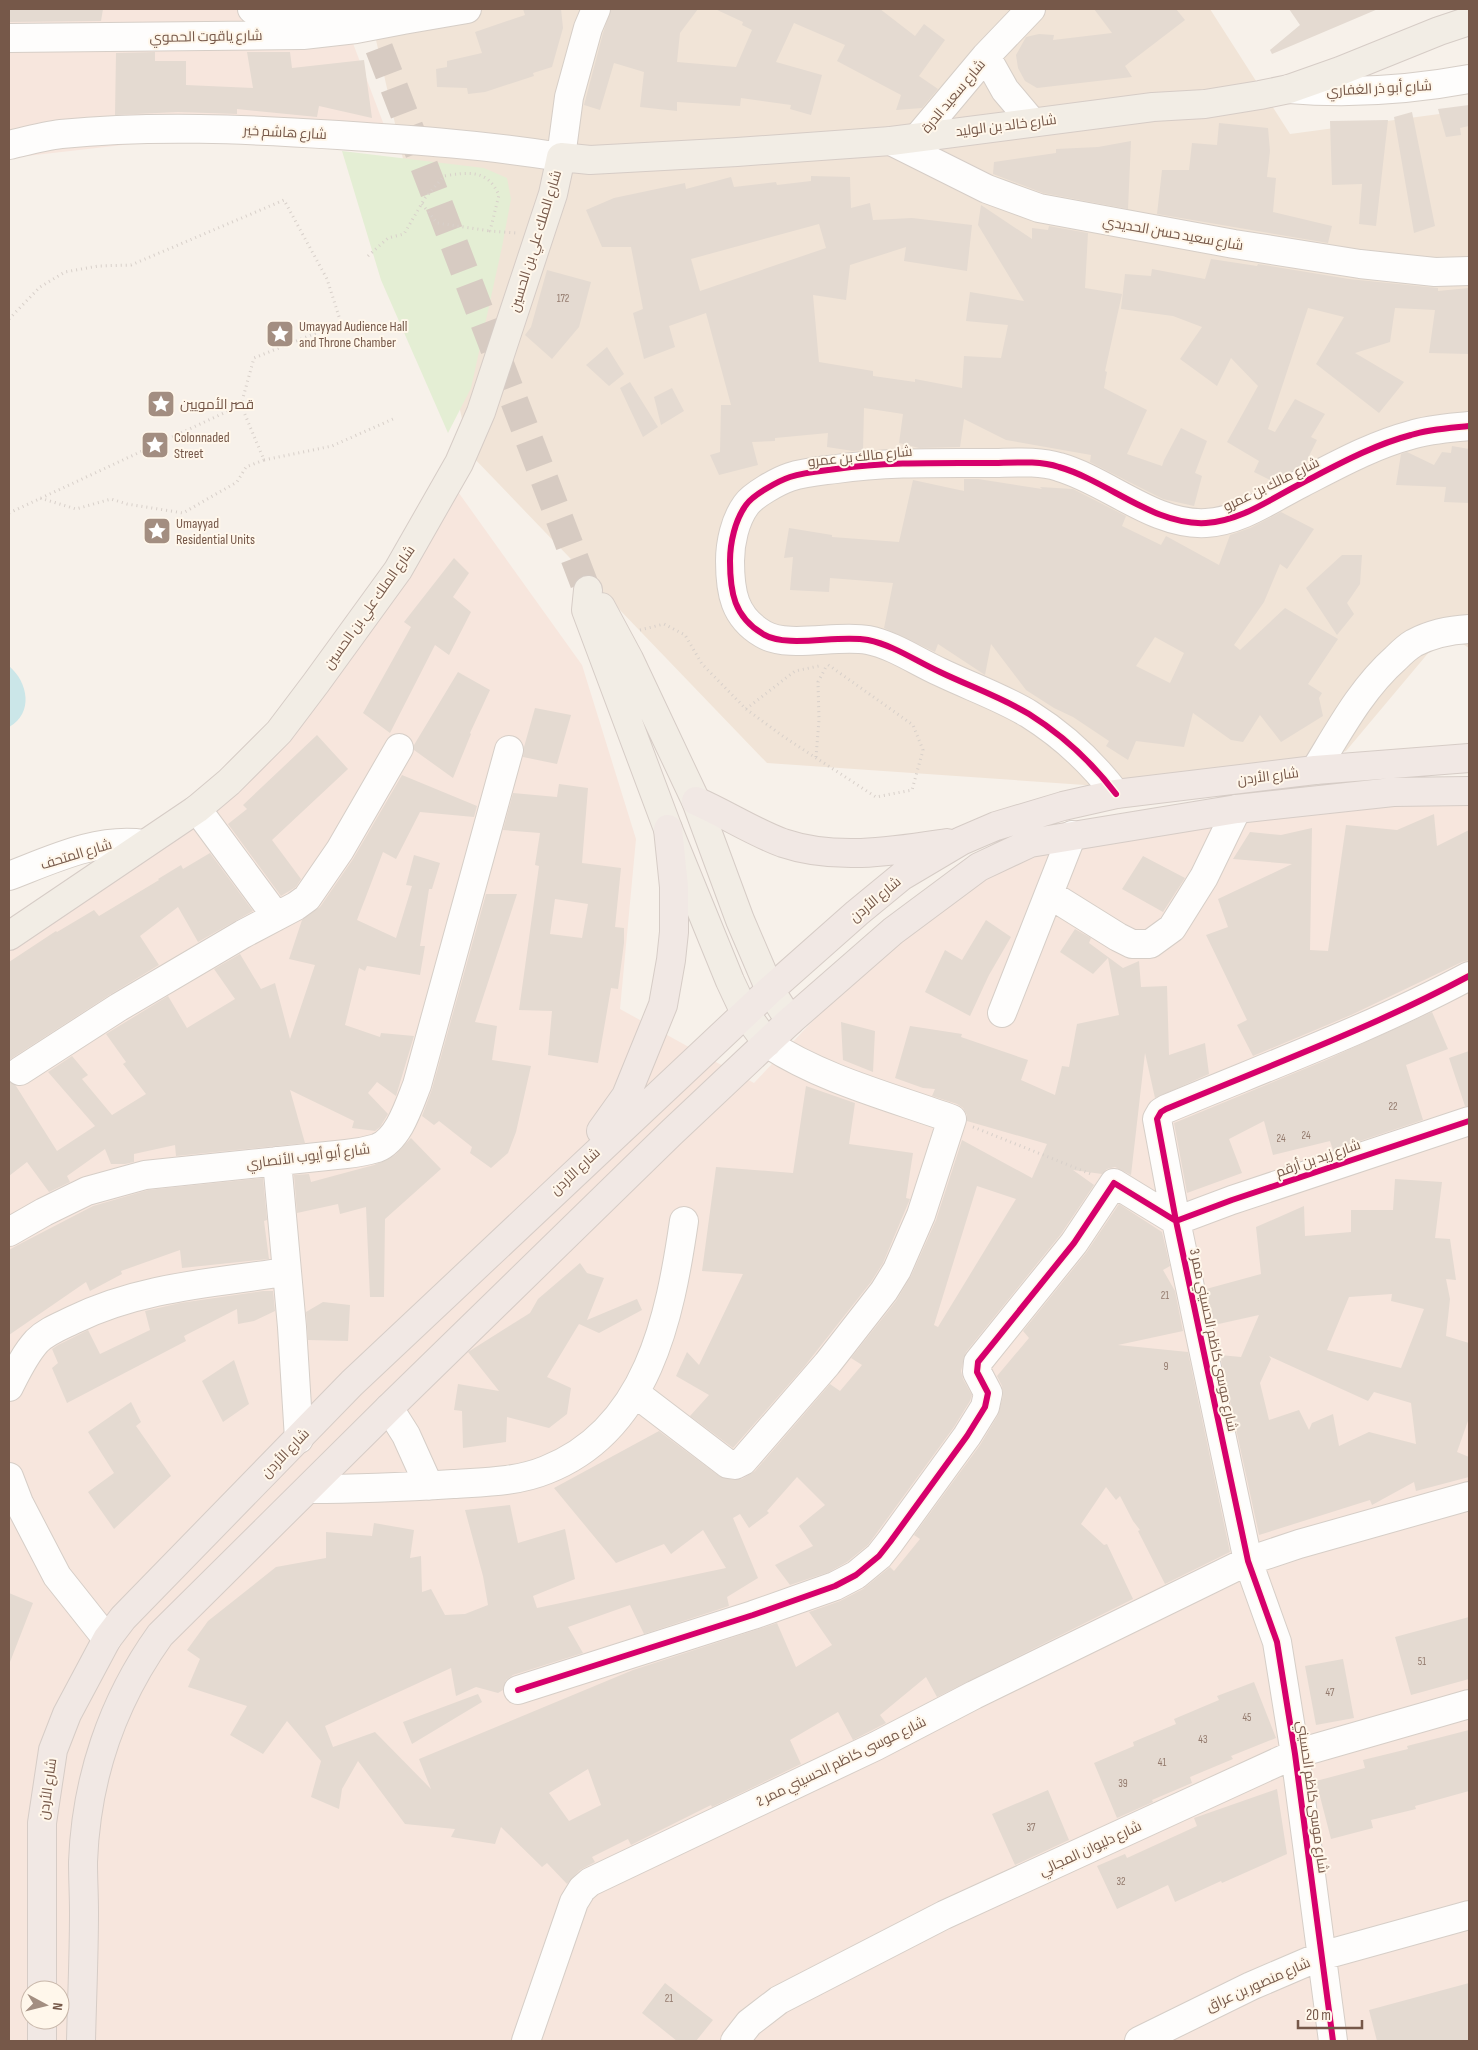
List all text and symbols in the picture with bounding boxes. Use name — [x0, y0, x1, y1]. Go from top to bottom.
street label: شارع ياقوت الحموي — [149, 27, 263, 49]
street label: شارع سعيد الدرة — [918, 56, 989, 136]
street label: شارع أبو ذر الغفاري — [1326, 76, 1432, 103]
street label: شارع خالد بن الوليد — [955, 111, 1058, 140]
street label: شارع هاشم خير — [242, 122, 327, 144]
street label: شارع الملك علي بن الحسين — [506, 168, 568, 315]
street label: شارع سعيد حسن الحديدي — [1101, 213, 1245, 257]
house number: 172 — [557, 292, 570, 305]
place label: Umayyad Audience Hall and Throne Chamber — [299, 318, 407, 351]
place icon: Umayyad Audience Hall and Throne Chamber — [265, 319, 295, 349]
place icon: قصر الأمويين — [146, 389, 176, 419]
place label: قصر الأمويين — [180, 396, 254, 413]
place label: Colonnaded Street — [174, 429, 230, 462]
place icon: Colonnaded Street — [140, 430, 170, 460]
street label: شارع مالك بن عمرو — [807, 443, 913, 470]
street label: شارع مالك بن عمرو — [1220, 454, 1322, 515]
place label: Umayyad Residential Units — [176, 515, 255, 548]
place icon: Umayyad Residential Units — [142, 516, 172, 546]
street label: شارع الملك علي بن الحسين — [320, 542, 421, 674]
street label: شارع الأردن — [1236, 764, 1300, 789]
street label: شارع المتحف — [38, 836, 114, 873]
street label: شارع الأردن — [846, 873, 904, 926]
house number: 22 — [1388, 1100, 1398, 1113]
house number: 24 — [1301, 1129, 1311, 1142]
house number: 24 — [1276, 1132, 1286, 1145]
street label: شارع زيد بن أرقم — [1273, 1135, 1363, 1182]
street label: شارع أبو أيوب الأنصاري — [245, 1139, 371, 1176]
street label: شارع الأردن — [547, 1144, 604, 1199]
street label: شارع موسى كاظم الحسيني ممر 3 — [1183, 1247, 1241, 1434]
house number: 21 — [1161, 1289, 1169, 1302]
house number: 9 — [1164, 1360, 1169, 1373]
street label: شارع الأردن — [258, 1425, 313, 1482]
house number: 51 — [1418, 1655, 1426, 1668]
house number: 47 — [1326, 1686, 1335, 1699]
house number: 45 — [1242, 1711, 1252, 1724]
street label: شارع موسى كاظم الحسيني ممر 2 — [754, 1713, 930, 1813]
street label: شارع موسى كاظم الحسيني — [1290, 1720, 1332, 1875]
house number: 43 — [1198, 1733, 1208, 1746]
house number: 41 — [1158, 1756, 1166, 1769]
street label: شارع الأردن — [35, 1757, 60, 1821]
house number: 39 — [1118, 1777, 1128, 1790]
street label: شارع دليوان المجالي — [1036, 1817, 1146, 1882]
house number: 37 — [1026, 1821, 1036, 1834]
house number: 32 — [1116, 1875, 1126, 1888]
street label: شارع منصور بن عراق — [1203, 1954, 1313, 2015]
north arrow — [20, 1980, 70, 2030]
house number: 21 — [665, 1992, 673, 2005]
scale bar — [1298, 1998, 1362, 2030]
text: N — [49, 2002, 66, 2011]
text: 20 m — [1306, 2006, 1331, 2025]

